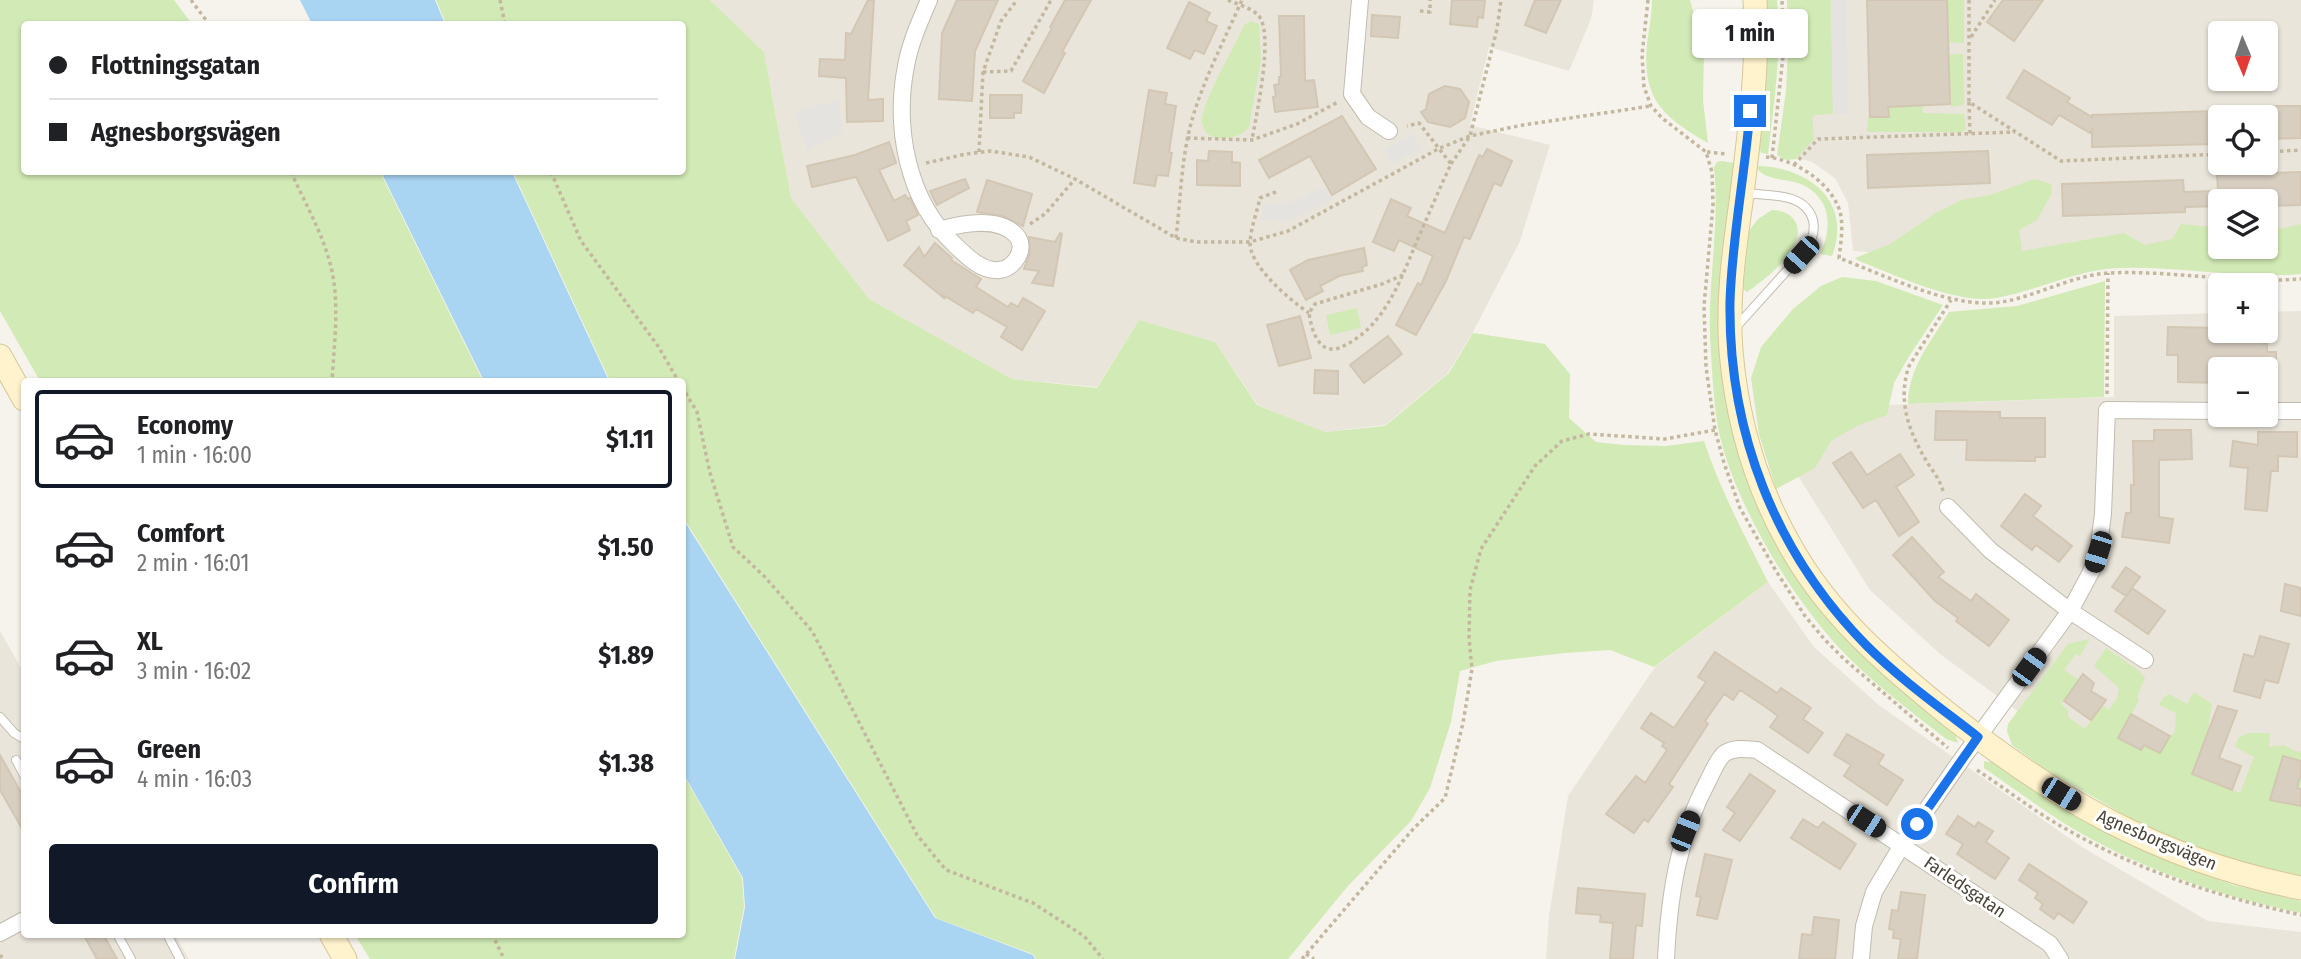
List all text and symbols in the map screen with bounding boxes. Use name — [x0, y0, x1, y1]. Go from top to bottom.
callout: 1 min — [1692, 10, 1808, 58]
text: 1 min — [1725, 19, 1775, 47]
north arrow — [2208, 21, 2278, 91]
map controls — [2208, 21, 2278, 427]
text: Flottningsgatan — [91, 50, 260, 81]
route end — [1734, 95, 1766, 127]
button: locate — [2208, 105, 2278, 175]
text: Agnesborgsvägen — [91, 117, 281, 148]
button: layers — [2208, 189, 2278, 259]
car — [1780, 232, 1823, 278]
button: + — [2208, 273, 2278, 343]
button: − — [2208, 357, 2278, 427]
icon: car — [53, 408, 116, 471]
text: Economy — [137, 410, 233, 441]
text: $1.11 — [606, 424, 654, 455]
text: 1 min · 16:00 — [137, 441, 252, 469]
icon: car — [53, 516, 116, 579]
text: Comfort — [137, 518, 225, 549]
car — [2082, 529, 2115, 575]
text: $1.50 — [598, 532, 654, 563]
text: 2 min · 16:01 — [137, 549, 249, 577]
icon: car — [53, 624, 116, 687]
text: XL — [137, 626, 163, 657]
text: $1.89 — [598, 640, 654, 671]
car — [2009, 644, 2050, 690]
text: 3 min · 16:02 — [137, 657, 251, 685]
icon: car — [53, 732, 116, 795]
text: Green — [137, 734, 201, 765]
text: $1.38 — [599, 748, 654, 779]
text: 4 min · 16:03 — [137, 765, 252, 793]
car — [2038, 774, 2085, 814]
car — [1843, 801, 1890, 841]
street label: Agnesborgsvägen — [2094, 805, 2220, 875]
car — [1668, 808, 1703, 854]
route start — [1901, 808, 1933, 840]
button: Confirm — [49, 844, 658, 924]
street label: Farledsgatan — [1920, 852, 2010, 922]

